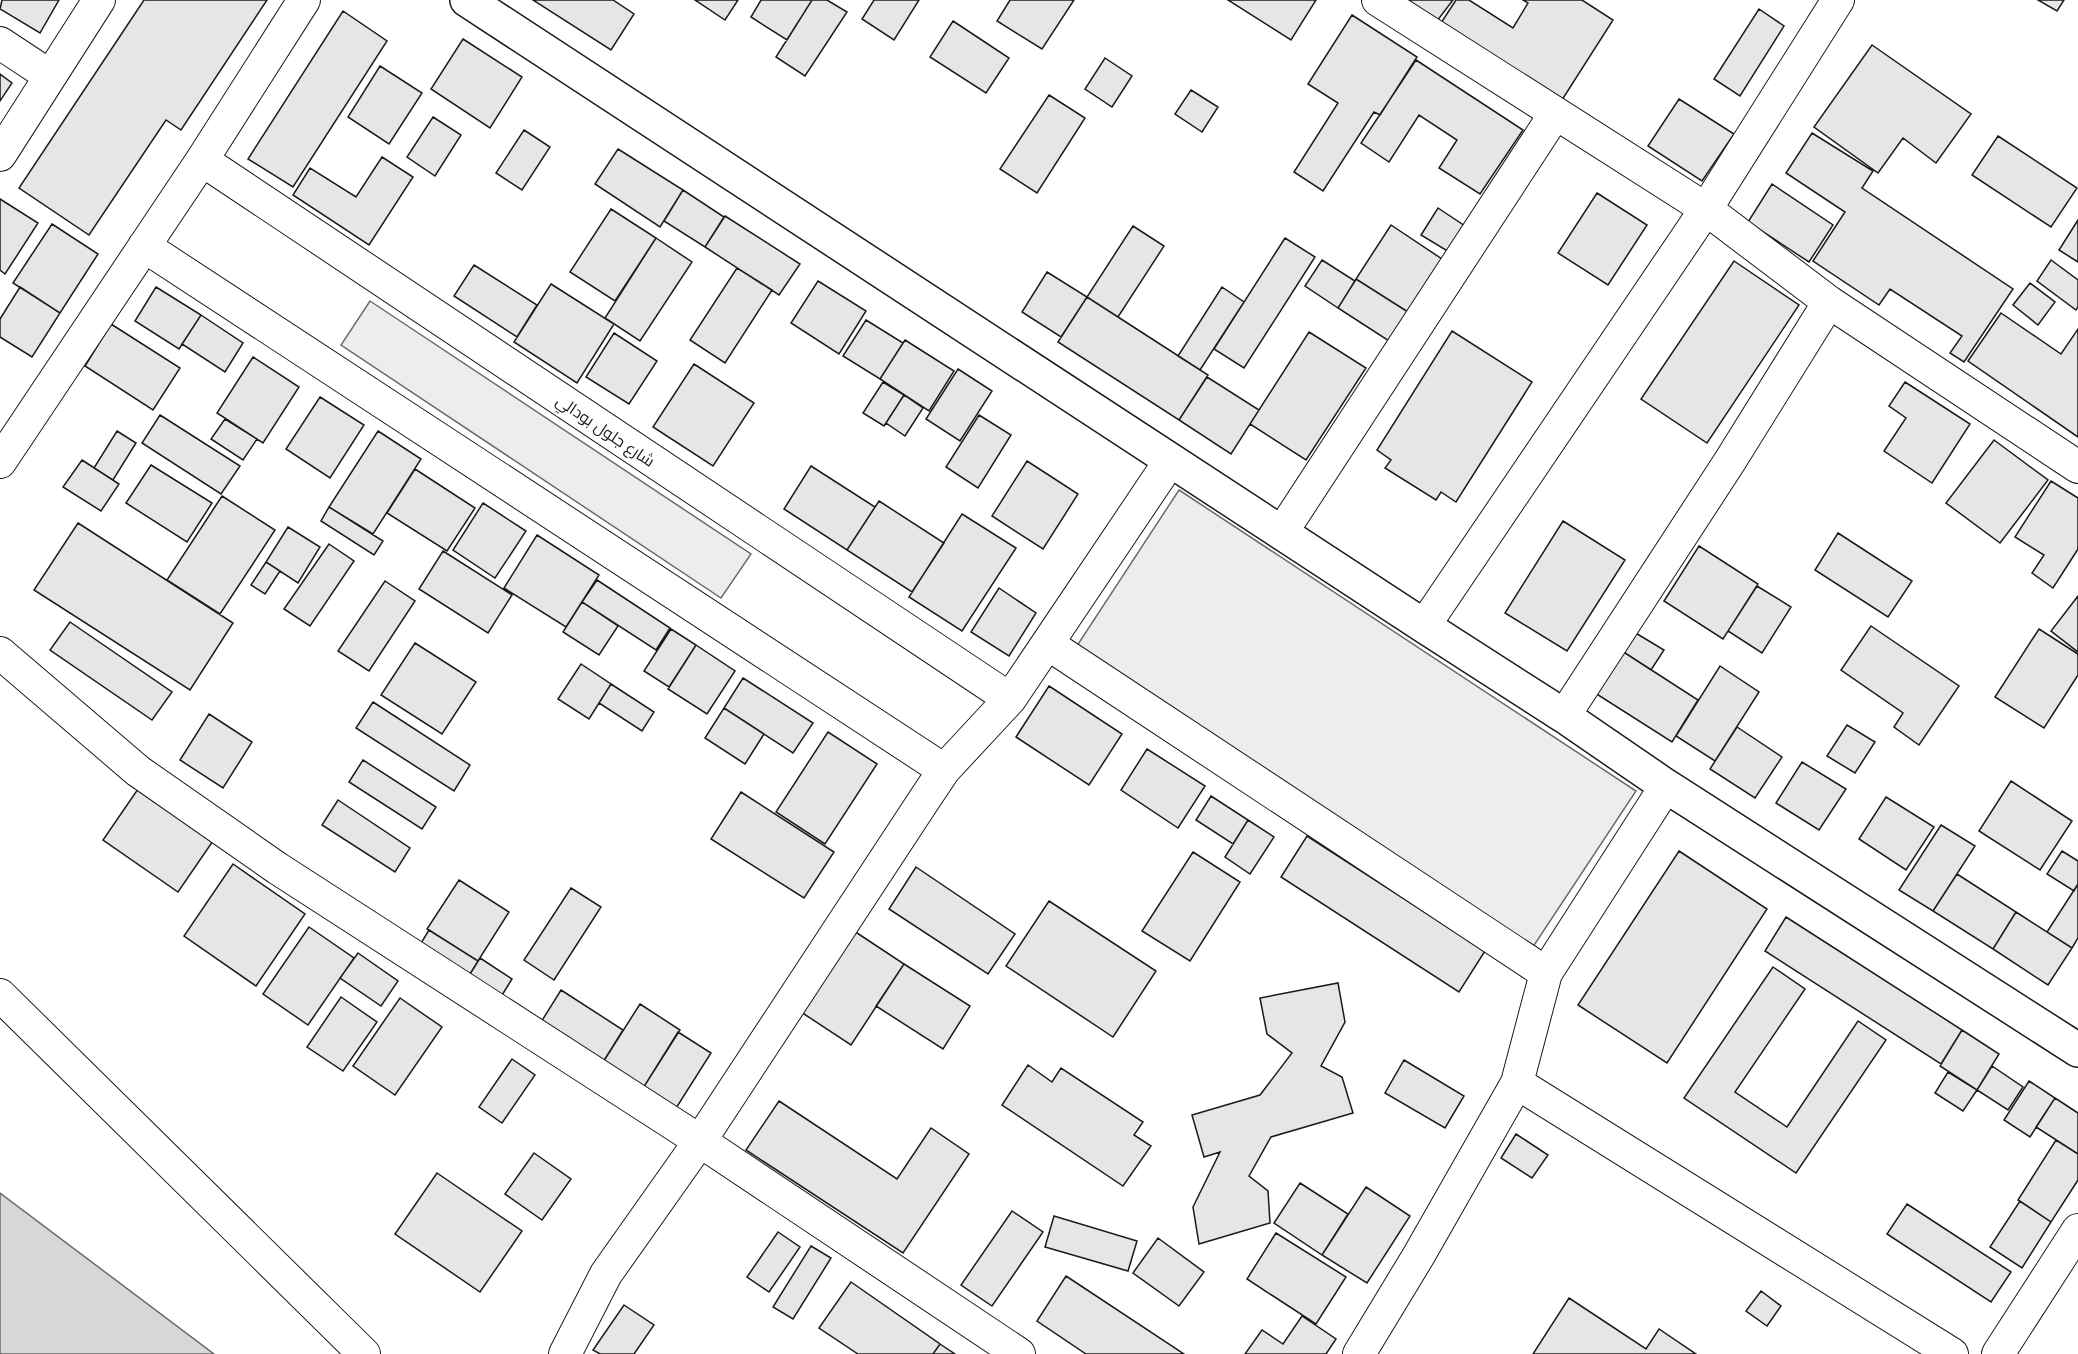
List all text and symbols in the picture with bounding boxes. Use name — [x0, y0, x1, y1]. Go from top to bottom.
street label: شارع جلول بودالي — [550, 390, 659, 474]

